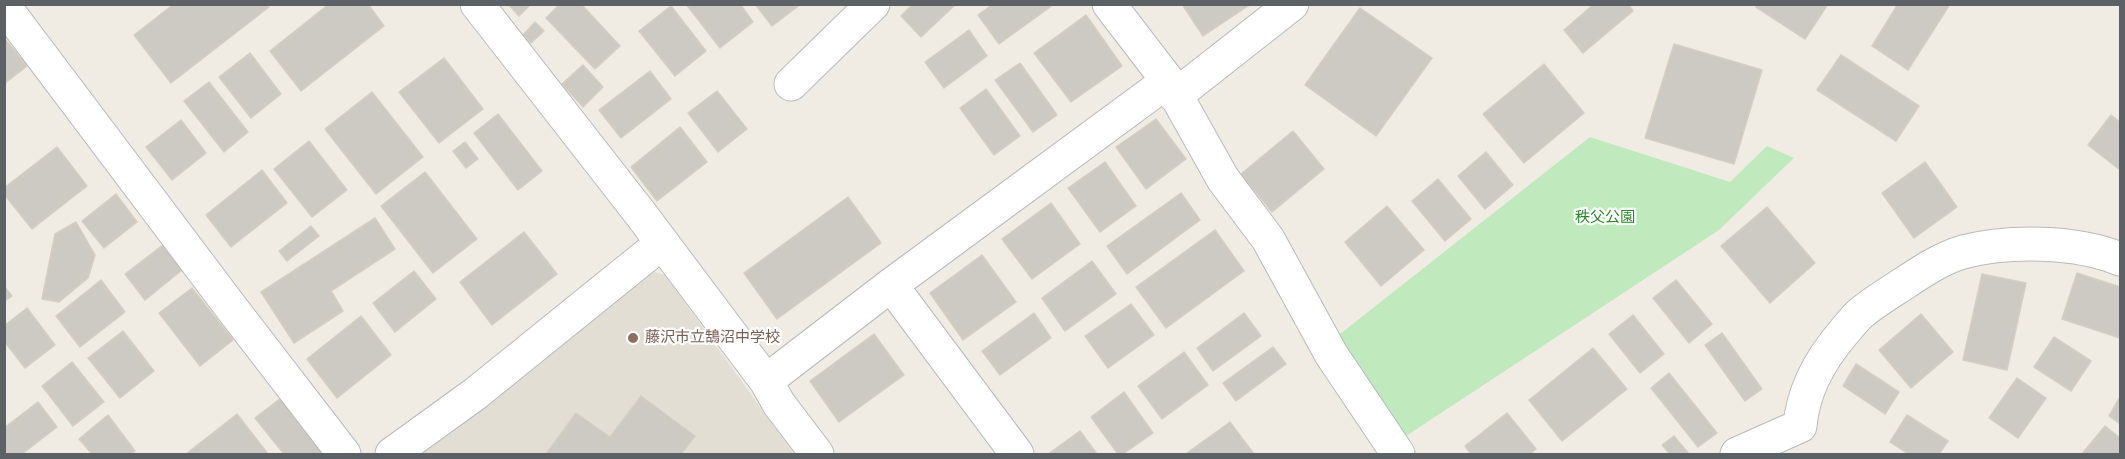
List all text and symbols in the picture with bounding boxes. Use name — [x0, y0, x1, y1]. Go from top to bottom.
park label: 秩父公園 — [1575, 209, 1635, 227]
place label: 藤沢市立鵠沼中学校 — [645, 329, 780, 347]
marker: 藤沢市立鵠沼中学校 — [626, 331, 640, 345]

